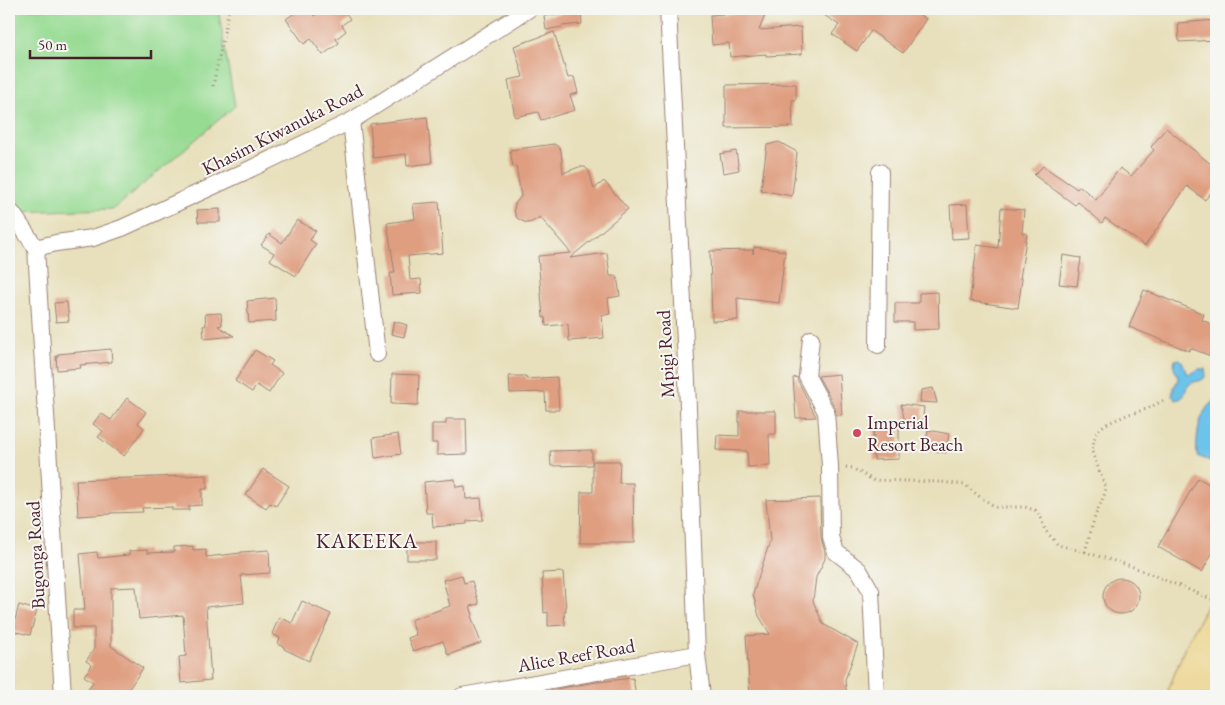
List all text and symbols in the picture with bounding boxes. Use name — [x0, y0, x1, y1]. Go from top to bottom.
scale bar — [30, 28, 151, 60]
text: 50 m — [38, 35, 67, 54]
street label: Khasim Kiwanuka Road — [197, 78, 367, 181]
street label: Mpigi Road — [651, 309, 680, 399]
place label: Imperial Resort Beach — [867, 410, 963, 457]
marker: Imperial Resort Beach — [851, 427, 863, 439]
street label: Bugonga Road — [20, 500, 51, 610]
district label: KAKEEKA — [316, 527, 418, 554]
street label: Alice Reef Road — [514, 633, 637, 678]

